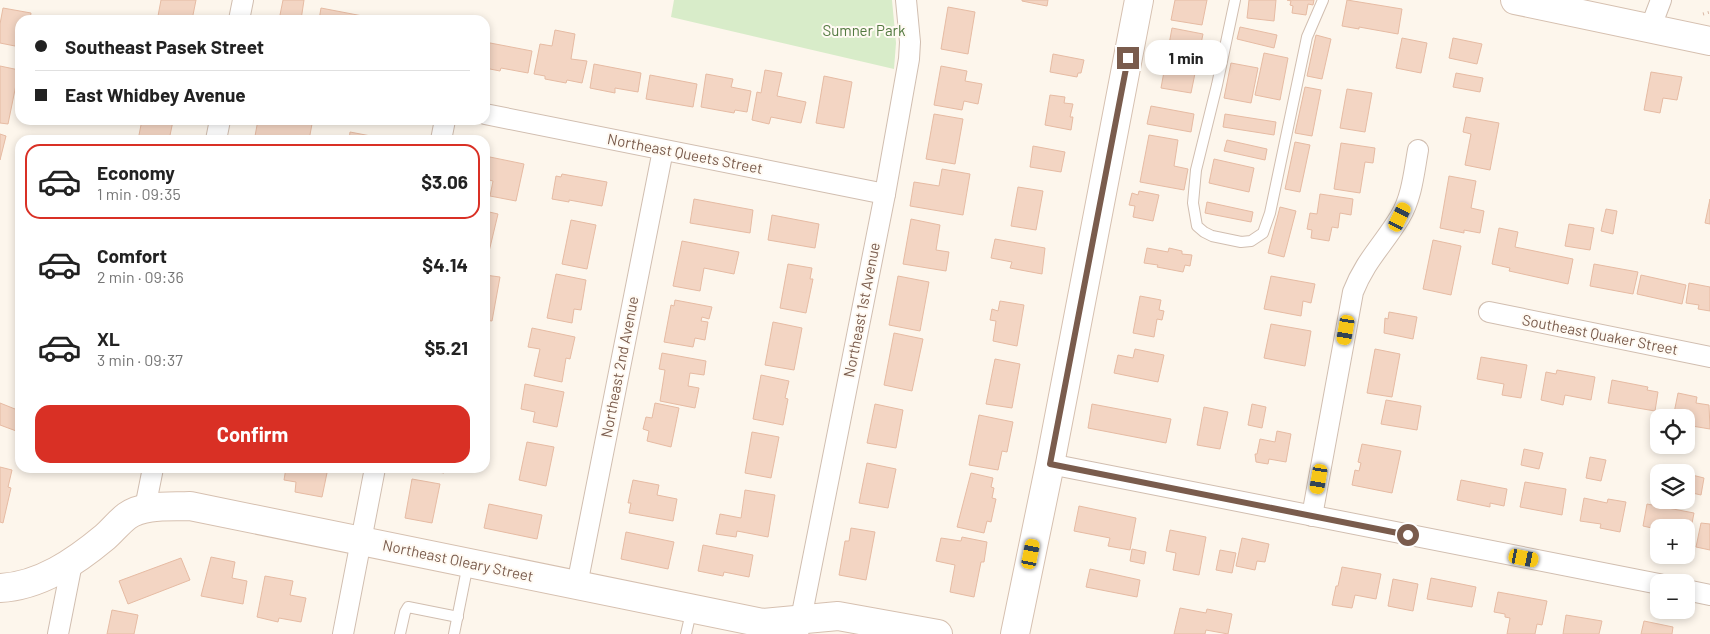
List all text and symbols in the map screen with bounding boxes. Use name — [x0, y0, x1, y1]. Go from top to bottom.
park label: Sumner Park — [822, 21, 906, 39]
text: Southeast Pasek Street — [65, 35, 264, 58]
callout: 1 min — [1146, 40, 1228, 76]
route end — [1117, 47, 1139, 69]
text: 1 min — [1168, 48, 1204, 67]
text: East Whidbey Avenue — [65, 83, 246, 106]
street label: Northeast Queets Street — [606, 129, 764, 177]
icon: car — [37, 159, 82, 204]
text: Economy — [97, 161, 175, 184]
text: $3.06 — [421, 170, 468, 193]
text: 1 min · 09:35 — [97, 184, 181, 203]
car — [1386, 200, 1413, 234]
street label: Northeast 1st Avenue — [839, 241, 883, 379]
icon: car — [37, 242, 82, 287]
text: Comfort — [97, 244, 167, 267]
text: $4.14 — [422, 253, 468, 276]
text: 2 min · 09:36 — [97, 267, 184, 286]
street label: Northeast 2nd Avenue — [596, 295, 642, 439]
street label: Southeast Quaker Street — [1521, 310, 1680, 358]
car — [1336, 314, 1355, 346]
icon: car — [37, 325, 82, 370]
text: XL — [97, 327, 120, 350]
text: $5.21 — [425, 336, 468, 359]
text: 3 min · 09:37 — [97, 350, 183, 369]
button: Confirm — [35, 405, 470, 463]
map controls — [1650, 409, 1695, 619]
button: locate — [1650, 409, 1695, 454]
car — [1309, 463, 1328, 495]
button: layers — [1650, 464, 1695, 509]
button: + — [1650, 519, 1695, 564]
route start — [1397, 524, 1419, 546]
street label: Northeast Oleary Street — [381, 535, 535, 585]
car — [1020, 538, 1041, 570]
car — [1507, 548, 1540, 568]
button: − — [1650, 574, 1695, 619]

